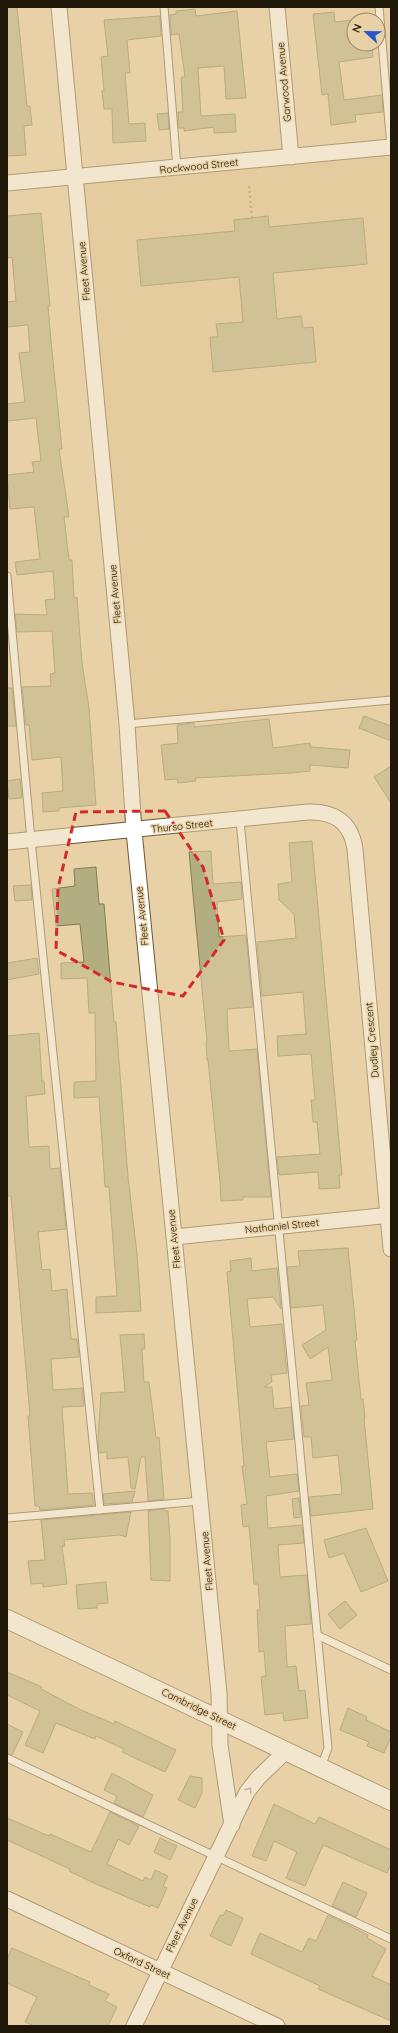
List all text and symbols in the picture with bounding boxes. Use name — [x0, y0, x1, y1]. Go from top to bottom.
north arrow — [346, 12, 386, 52]
text: N — [349, 22, 365, 35]
street label: Garwood Avenue — [274, 41, 294, 122]
street label: Rockwood Street — [159, 155, 240, 177]
street label: Fleet Avenue — [75, 240, 93, 301]
street label: Fleet Avenue — [106, 563, 124, 624]
street label: Thurso Street — [150, 816, 214, 836]
street label: Fleet Avenue — [132, 885, 152, 946]
street label: Dudley Crescent — [362, 1001, 382, 1078]
street label: Fleet Avenue — [164, 1208, 184, 1269]
street label: Nathaniel Street — [244, 1216, 320, 1236]
street label: Fleet Avenue — [198, 1530, 216, 1591]
street label: Cambridge Street — [159, 1685, 239, 1733]
one-way arrow — [244, 1787, 252, 1794]
street label: Fleet Avenue — [163, 1895, 201, 1955]
street label: Oxford Street — [111, 1944, 173, 1982]

